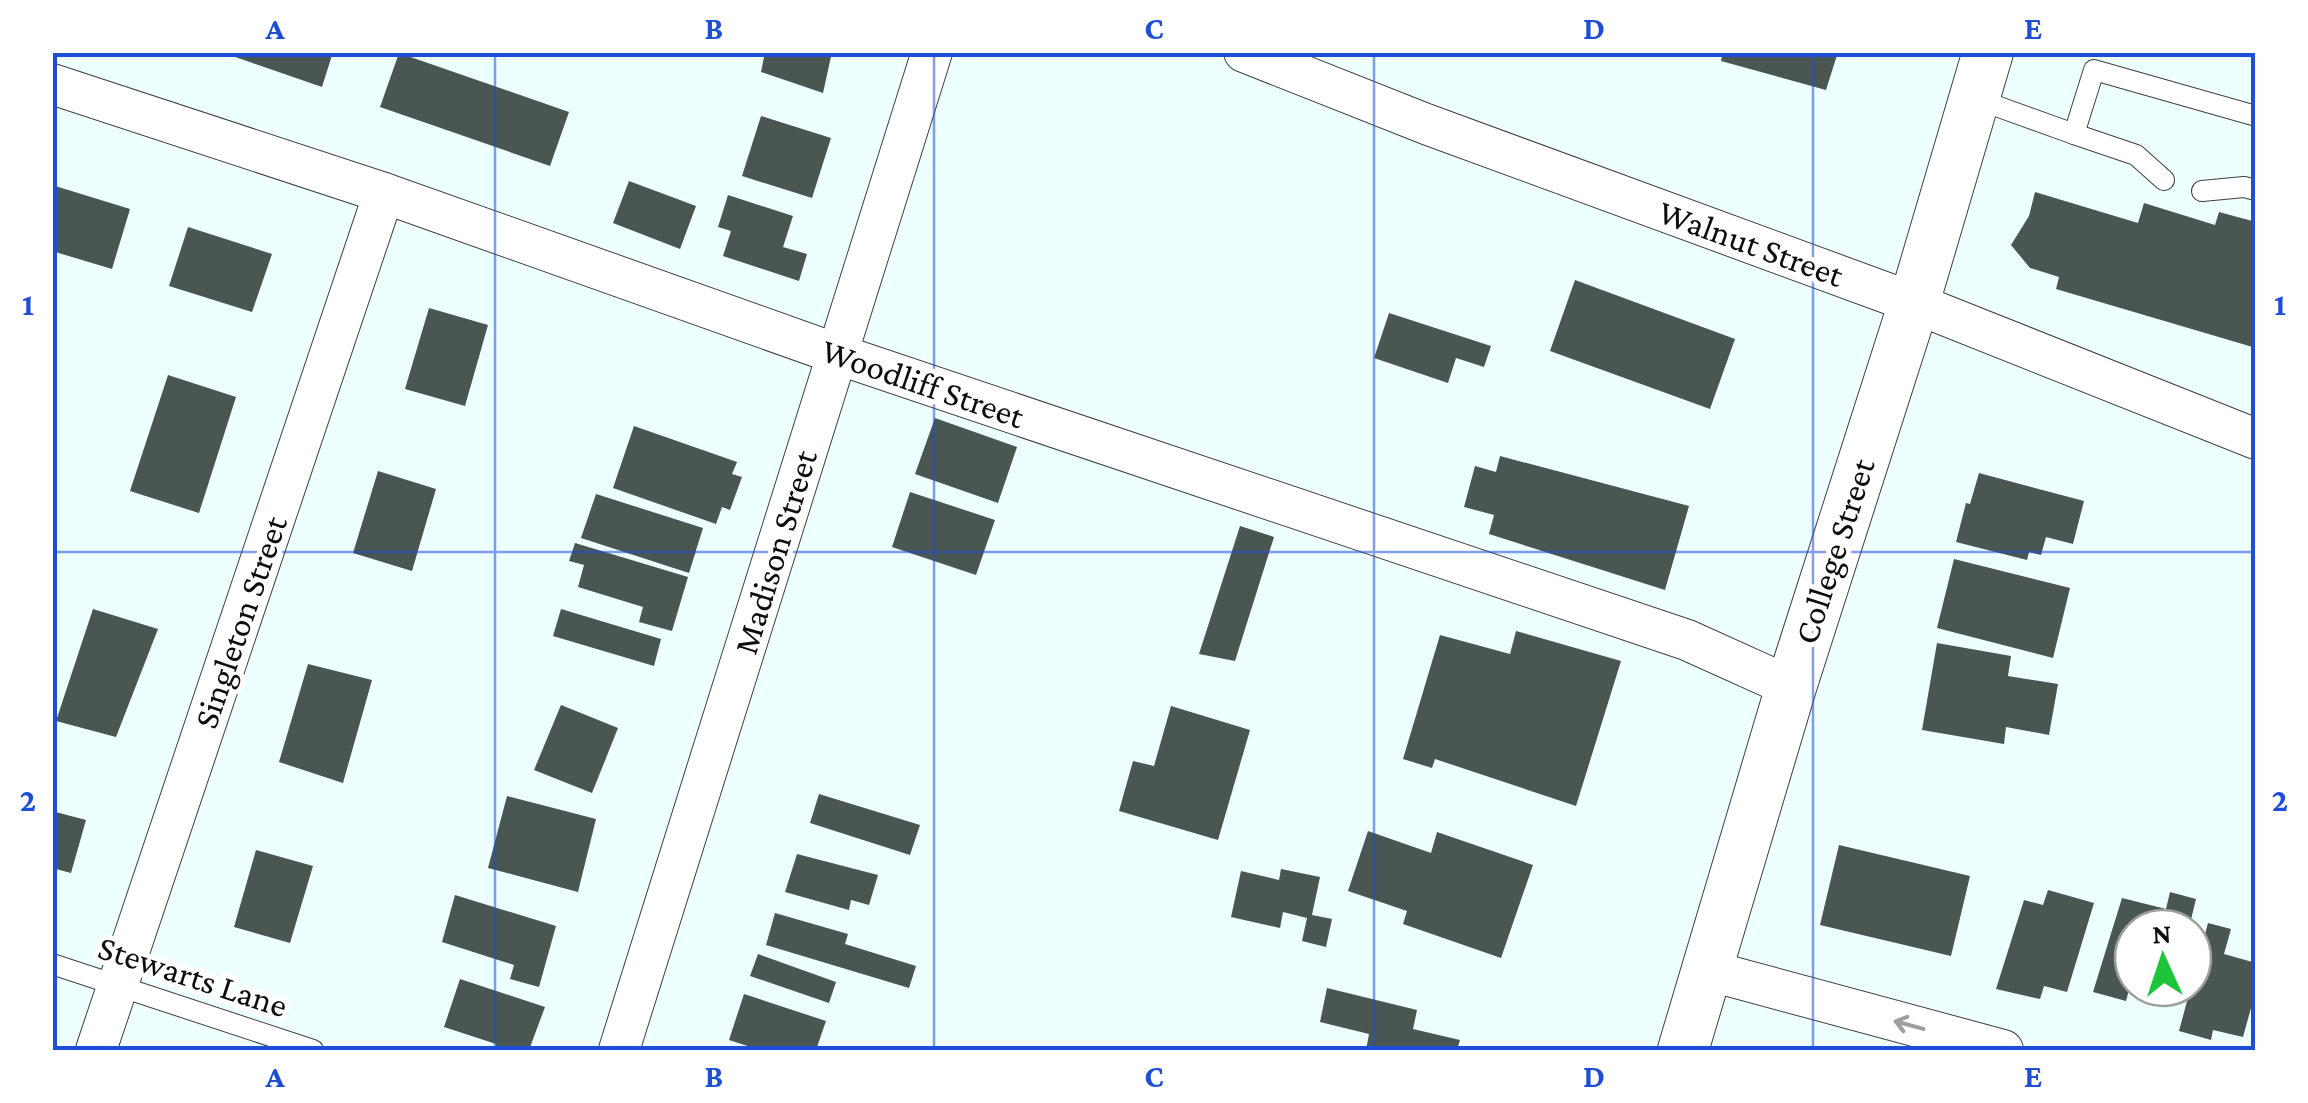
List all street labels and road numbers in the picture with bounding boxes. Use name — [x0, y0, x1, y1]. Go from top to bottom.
street label: Walnut Street — [1653, 192, 1849, 295]
street label: Woodliff Street — [817, 331, 1030, 436]
street label: Madison Street — [726, 445, 825, 659]
street label: College Street — [1786, 453, 1883, 649]
street label: Singleton Street — [186, 511, 295, 733]
street label: Stewarts Lane — [93, 928, 292, 1025]

